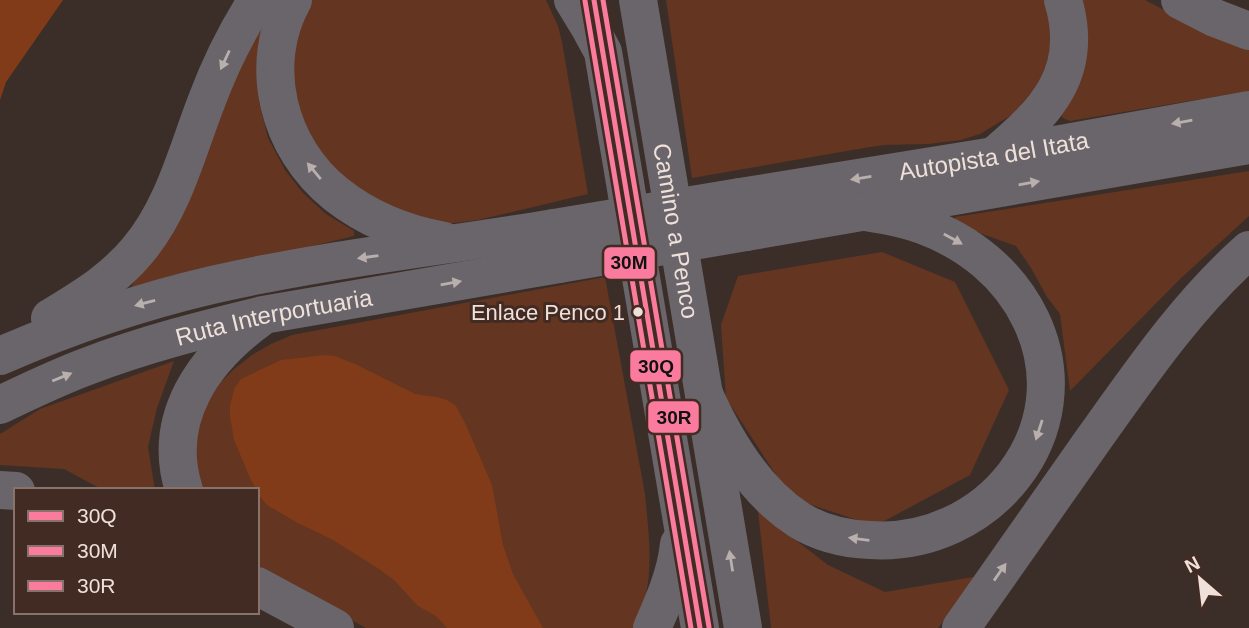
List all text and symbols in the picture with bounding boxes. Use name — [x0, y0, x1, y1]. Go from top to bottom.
one-way arrow — [219, 50, 231, 70]
one-way arrow — [1171, 117, 1193, 128]
street label: Autopista del Itata — [897, 126, 1091, 185]
street label: Camino a Penco — [649, 141, 705, 321]
one-way arrow — [307, 163, 322, 180]
one-way arrow — [850, 173, 872, 184]
one-way arrow — [1018, 177, 1040, 188]
one-way arrow — [944, 233, 963, 245]
line badge: 30M — [603, 246, 656, 280]
one-way arrow — [356, 252, 378, 263]
text: 30M — [611, 252, 647, 273]
one-way arrow — [440, 277, 462, 288]
street label: Ruta Interportuaria — [172, 283, 375, 350]
one-way arrow — [134, 298, 156, 309]
place label: Enlace Penco 1 — [471, 300, 625, 325]
marker: Enlace Penco 1 — [631, 305, 645, 319]
line badge: 30Q — [629, 349, 682, 383]
text: 30Q — [638, 356, 674, 377]
one-way arrow — [52, 371, 73, 382]
line badge: 30R — [647, 400, 700, 434]
text: 30R — [657, 407, 692, 428]
one-way arrow — [1033, 419, 1043, 440]
legend — [14, 488, 259, 614]
text: 30Q — [77, 504, 117, 527]
one-way arrow — [848, 534, 870, 545]
text: 30M — [77, 539, 118, 562]
north arrow — [1165, 544, 1235, 614]
one-way arrow — [725, 550, 736, 572]
text: N — [1181, 552, 1203, 577]
one-way arrow — [993, 563, 1007, 581]
text: 30R — [77, 574, 116, 597]

